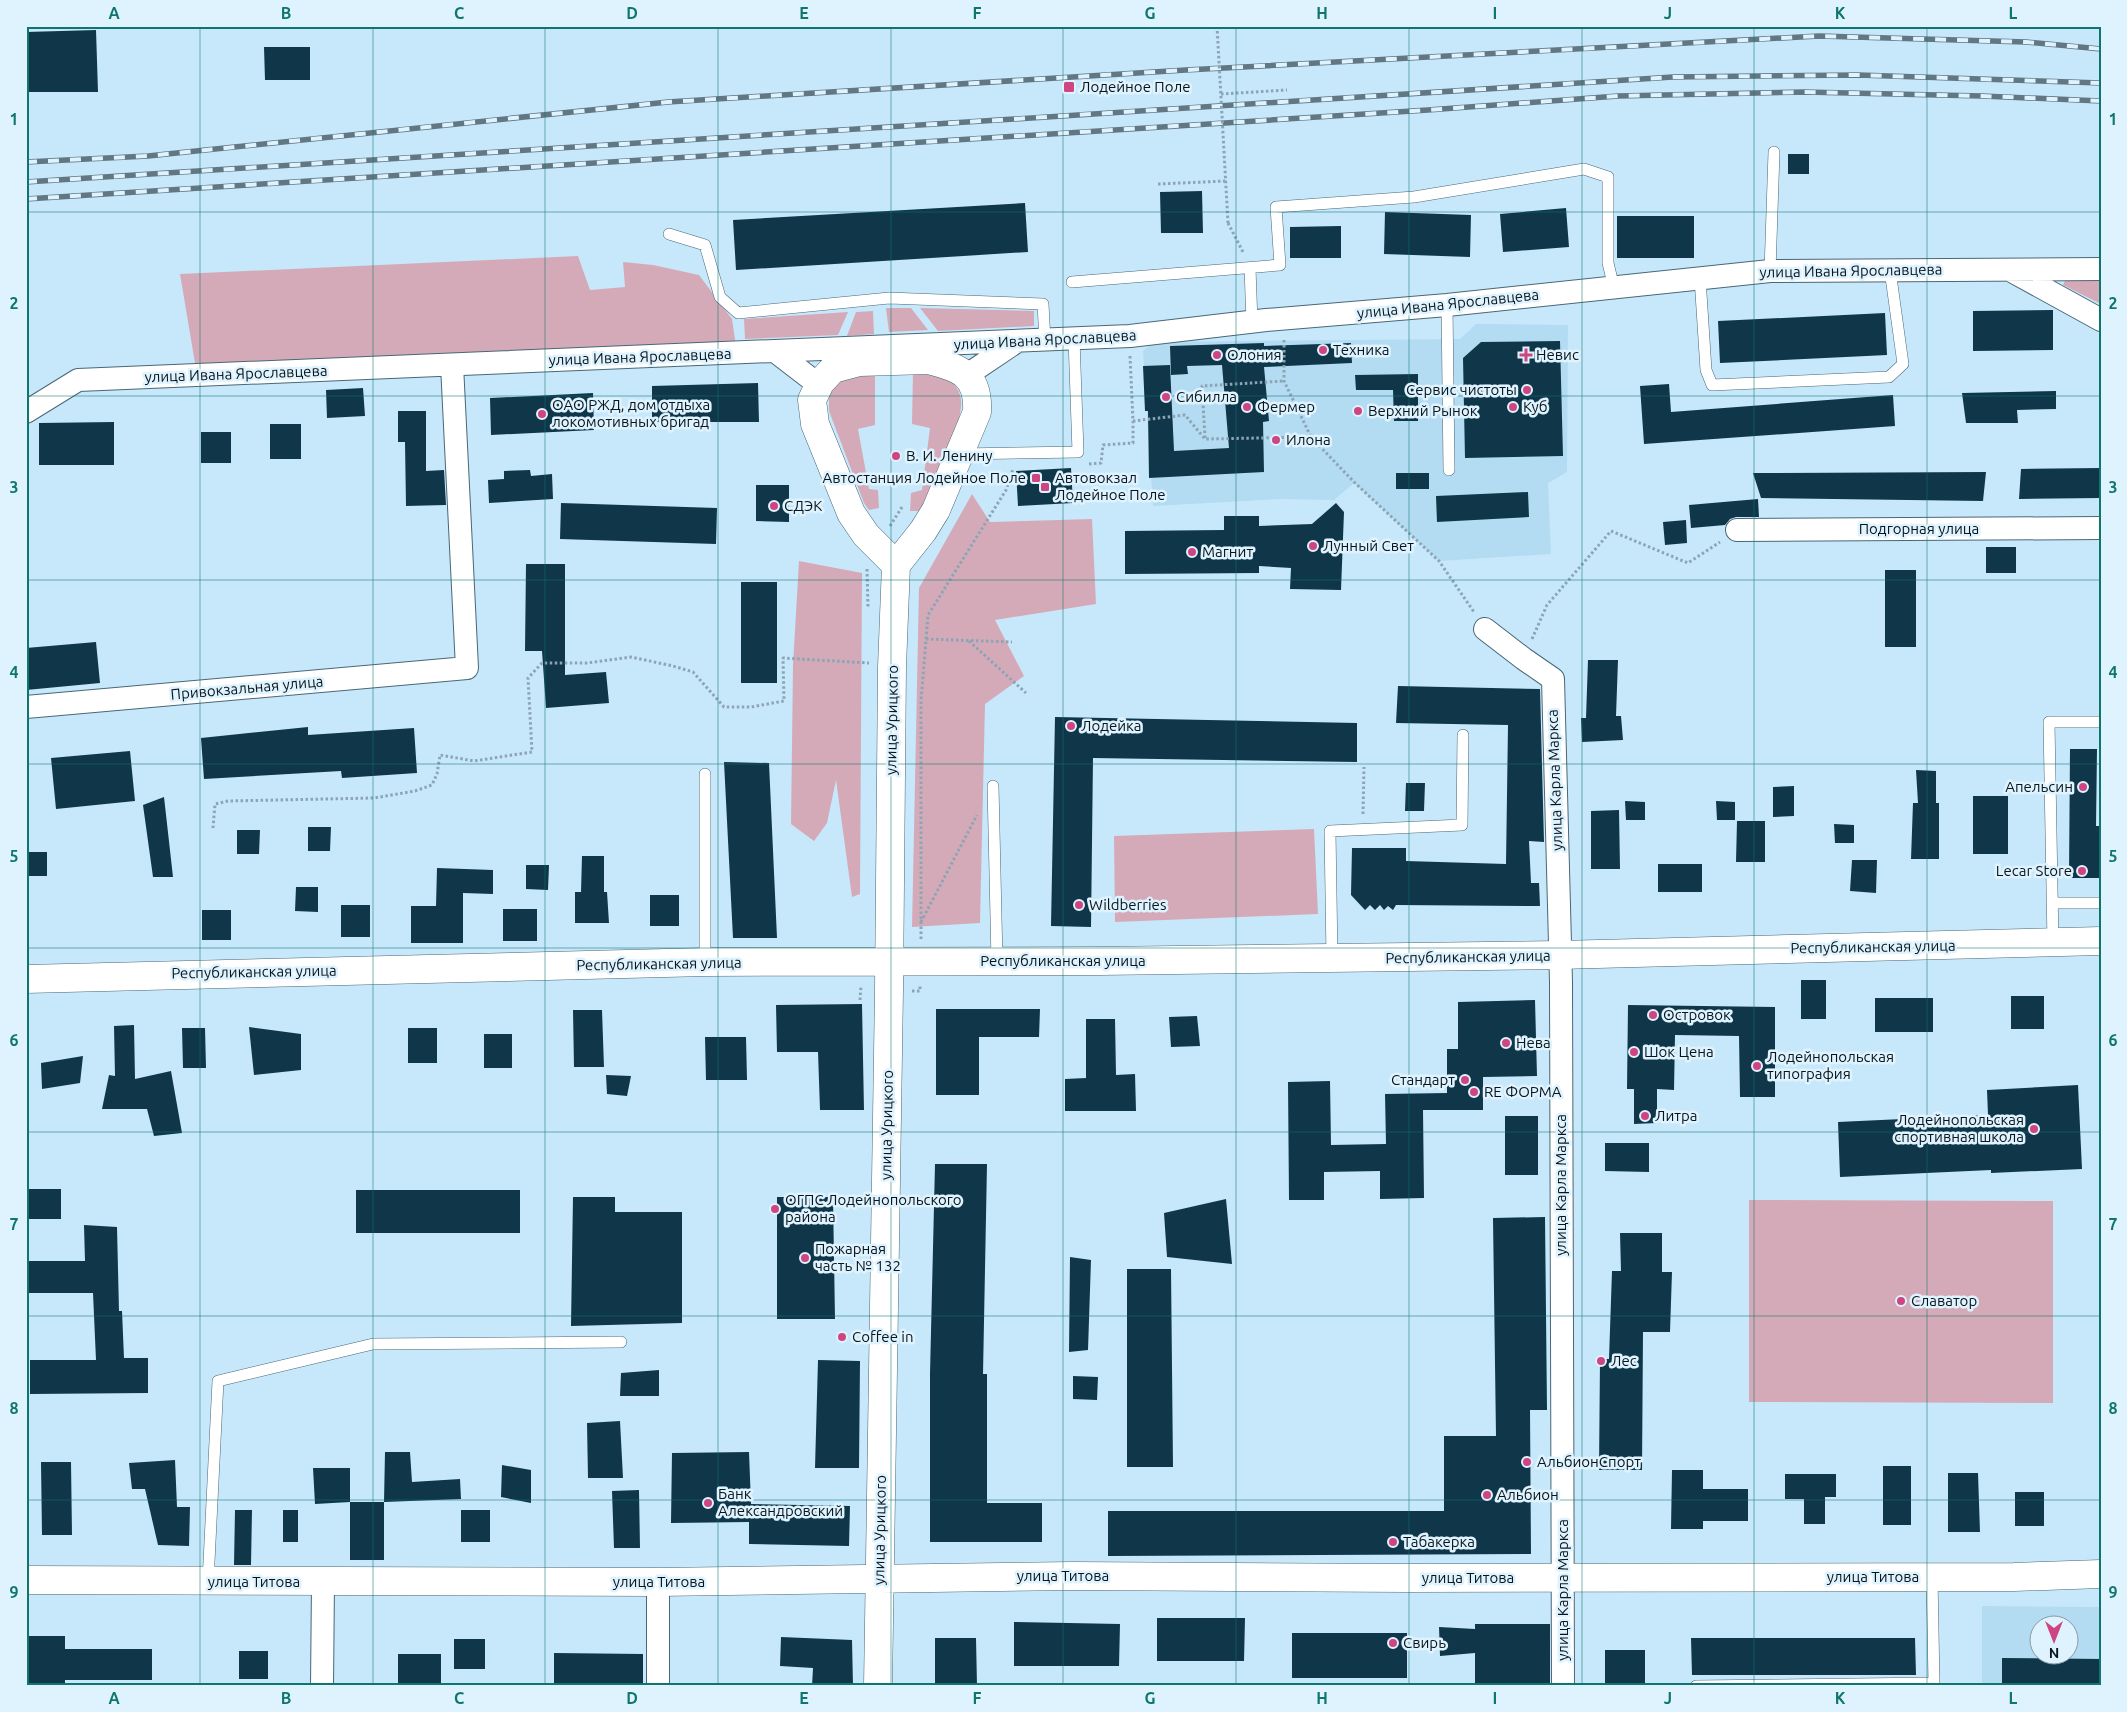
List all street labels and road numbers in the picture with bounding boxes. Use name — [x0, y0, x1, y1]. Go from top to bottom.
street label: улица Ивана Ярославцева — [1759, 260, 1943, 281]
street label: улица Ивана Ярославцева — [1356, 285, 1540, 322]
street label: улица Ивана Ярославцева — [953, 326, 1137, 353]
street label: улица Ивана Ярославцева — [548, 345, 732, 368]
street label: улица Ивана Ярославцева — [144, 362, 328, 385]
street label: Подгорная улица — [1859, 520, 1979, 537]
street label: улица Урицкого — [882, 665, 901, 775]
street label: Привокзальная улица — [170, 672, 324, 703]
street label: улица Карла Маркса — [1544, 709, 1565, 851]
street label: Республиканская улица — [1790, 937, 1956, 956]
street label: Республиканская улица — [1385, 947, 1551, 966]
street label: Республиканская улица — [980, 952, 1146, 969]
street label: Республиканская улица — [576, 954, 742, 973]
street label: Республиканская улица — [171, 962, 337, 981]
street label: улица Урицкого — [877, 1070, 896, 1180]
street label: улица Карла Маркса — [1552, 1114, 1569, 1256]
street label: улица Урицкого — [870, 1475, 889, 1585]
street label: улица Карла Маркса — [1554, 1519, 1571, 1661]
street label: улица Титова — [1017, 1567, 1109, 1584]
street label: улица Титова — [1827, 1568, 1919, 1585]
street label: улица Титова — [1422, 1569, 1514, 1586]
street label: улица Титова — [208, 1573, 300, 1590]
street label: улица Титова — [613, 1573, 705, 1590]

